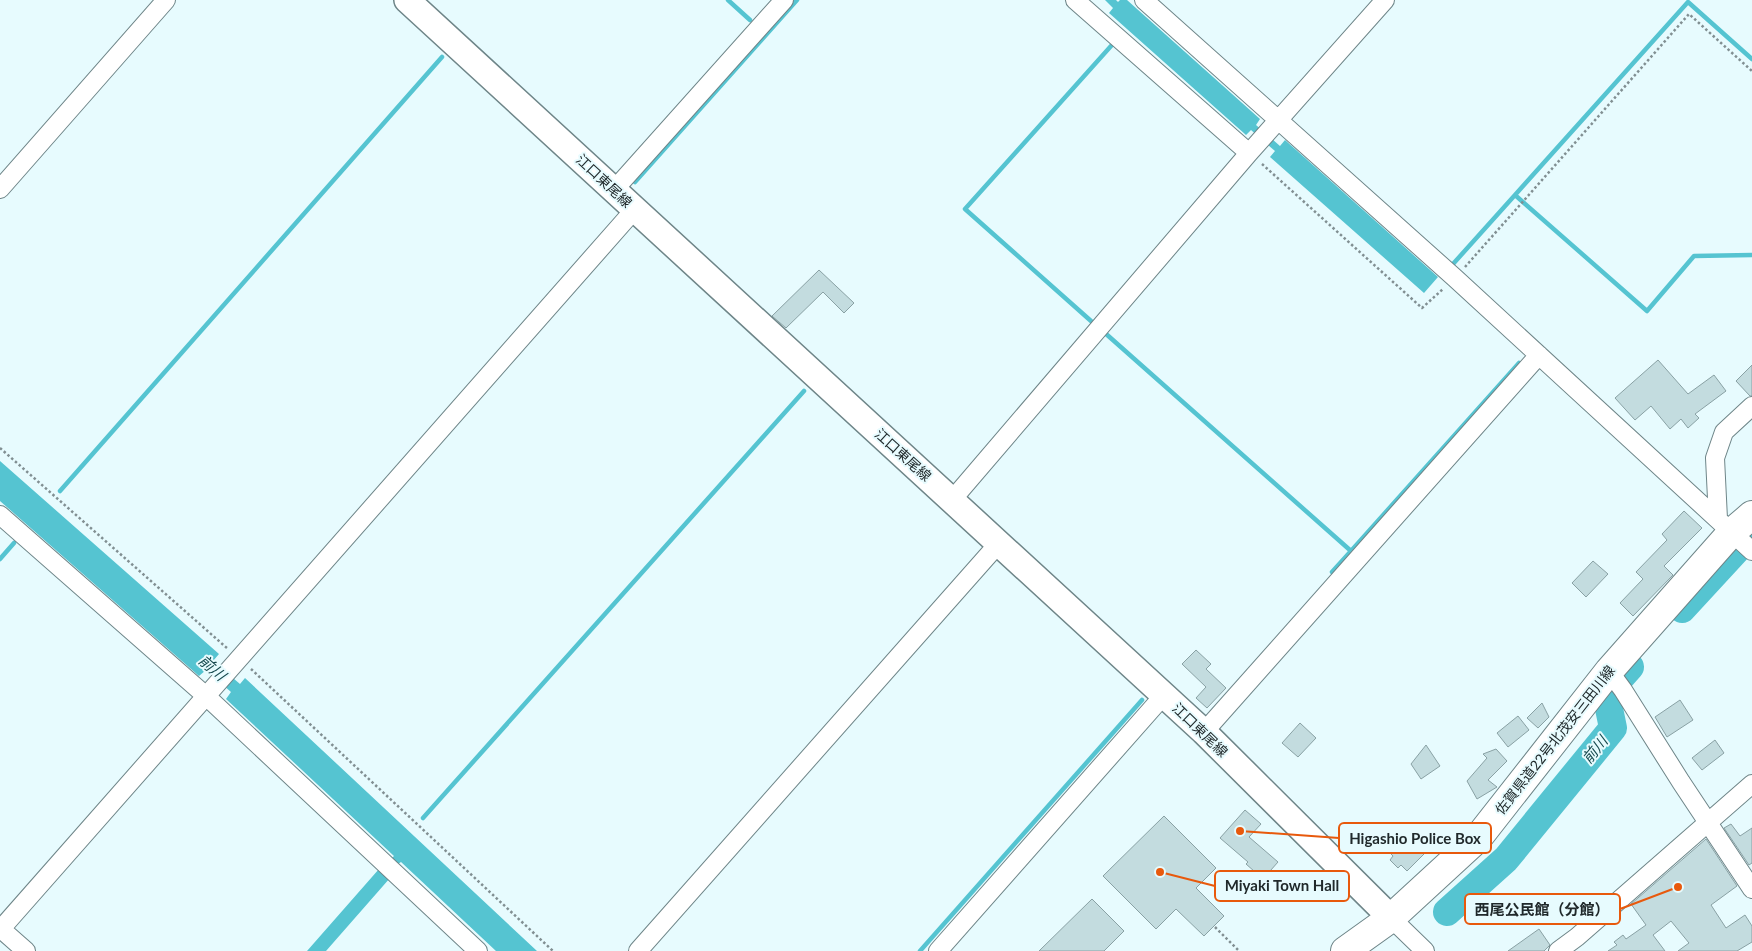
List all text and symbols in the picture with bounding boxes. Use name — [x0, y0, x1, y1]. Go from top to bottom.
street label: 江口東尾線 — [573, 151, 636, 211]
street label: 江口東尾線 — [872, 425, 935, 484]
water label: 前川 — [195, 651, 231, 685]
street label: 佐賀県道22号北茂安三田川線 — [1491, 662, 1618, 818]
street label: 江口東尾線 — [1169, 699, 1231, 760]
water label: 前川 — [1578, 731, 1612, 767]
callout: Higashio Police Box — [1339, 823, 1491, 853]
text: Higashio Police Box — [1349, 829, 1481, 847]
callout: Miyaki Town Hall — [1215, 871, 1349, 901]
text: Miyaki Town Hall — [1225, 876, 1339, 894]
callout: 西尾公民館（分館） — [1465, 894, 1620, 924]
text: 西尾公民館（分館） — [1474, 900, 1610, 918]

